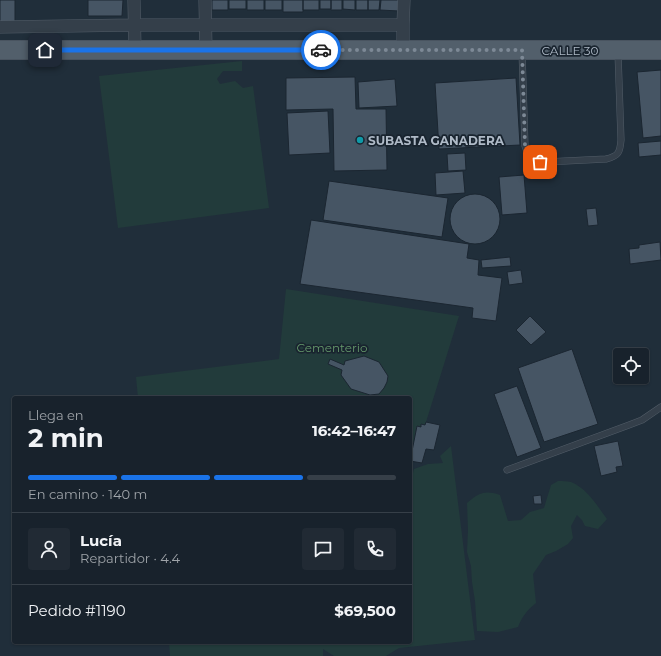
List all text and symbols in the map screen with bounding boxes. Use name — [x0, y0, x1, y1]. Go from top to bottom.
courier — [301, 30, 341, 70]
pin — [28, 33, 62, 67]
icon: home — [34, 39, 56, 61]
icon: car — [310, 39, 332, 61]
street label: CALLE 30 — [542, 43, 599, 58]
place label: SUBASTA GANADERA — [368, 133, 505, 148]
marker: SUBASTA GANADERA — [355, 135, 365, 145]
pin — [523, 145, 557, 179]
icon: bag — [529, 151, 551, 173]
park label: Cementerio — [297, 340, 367, 355]
map controls — [613, 348, 649, 384]
button: locate — [613, 348, 649, 384]
text: Llega en — [28, 407, 84, 423]
text: 16:42–16:47 — [312, 421, 396, 440]
text: 2 min — [28, 422, 104, 454]
text: En camino · 140 m — [28, 486, 147, 502]
button: person — [28, 528, 70, 570]
button: chat — [302, 528, 344, 570]
button: phone — [354, 528, 396, 570]
text: Lucía — [80, 531, 122, 550]
text: Repartidor · 4.4 — [80, 550, 180, 566]
text: Pedido #1190 — [28, 601, 126, 620]
text: $69,500 — [334, 601, 396, 620]

